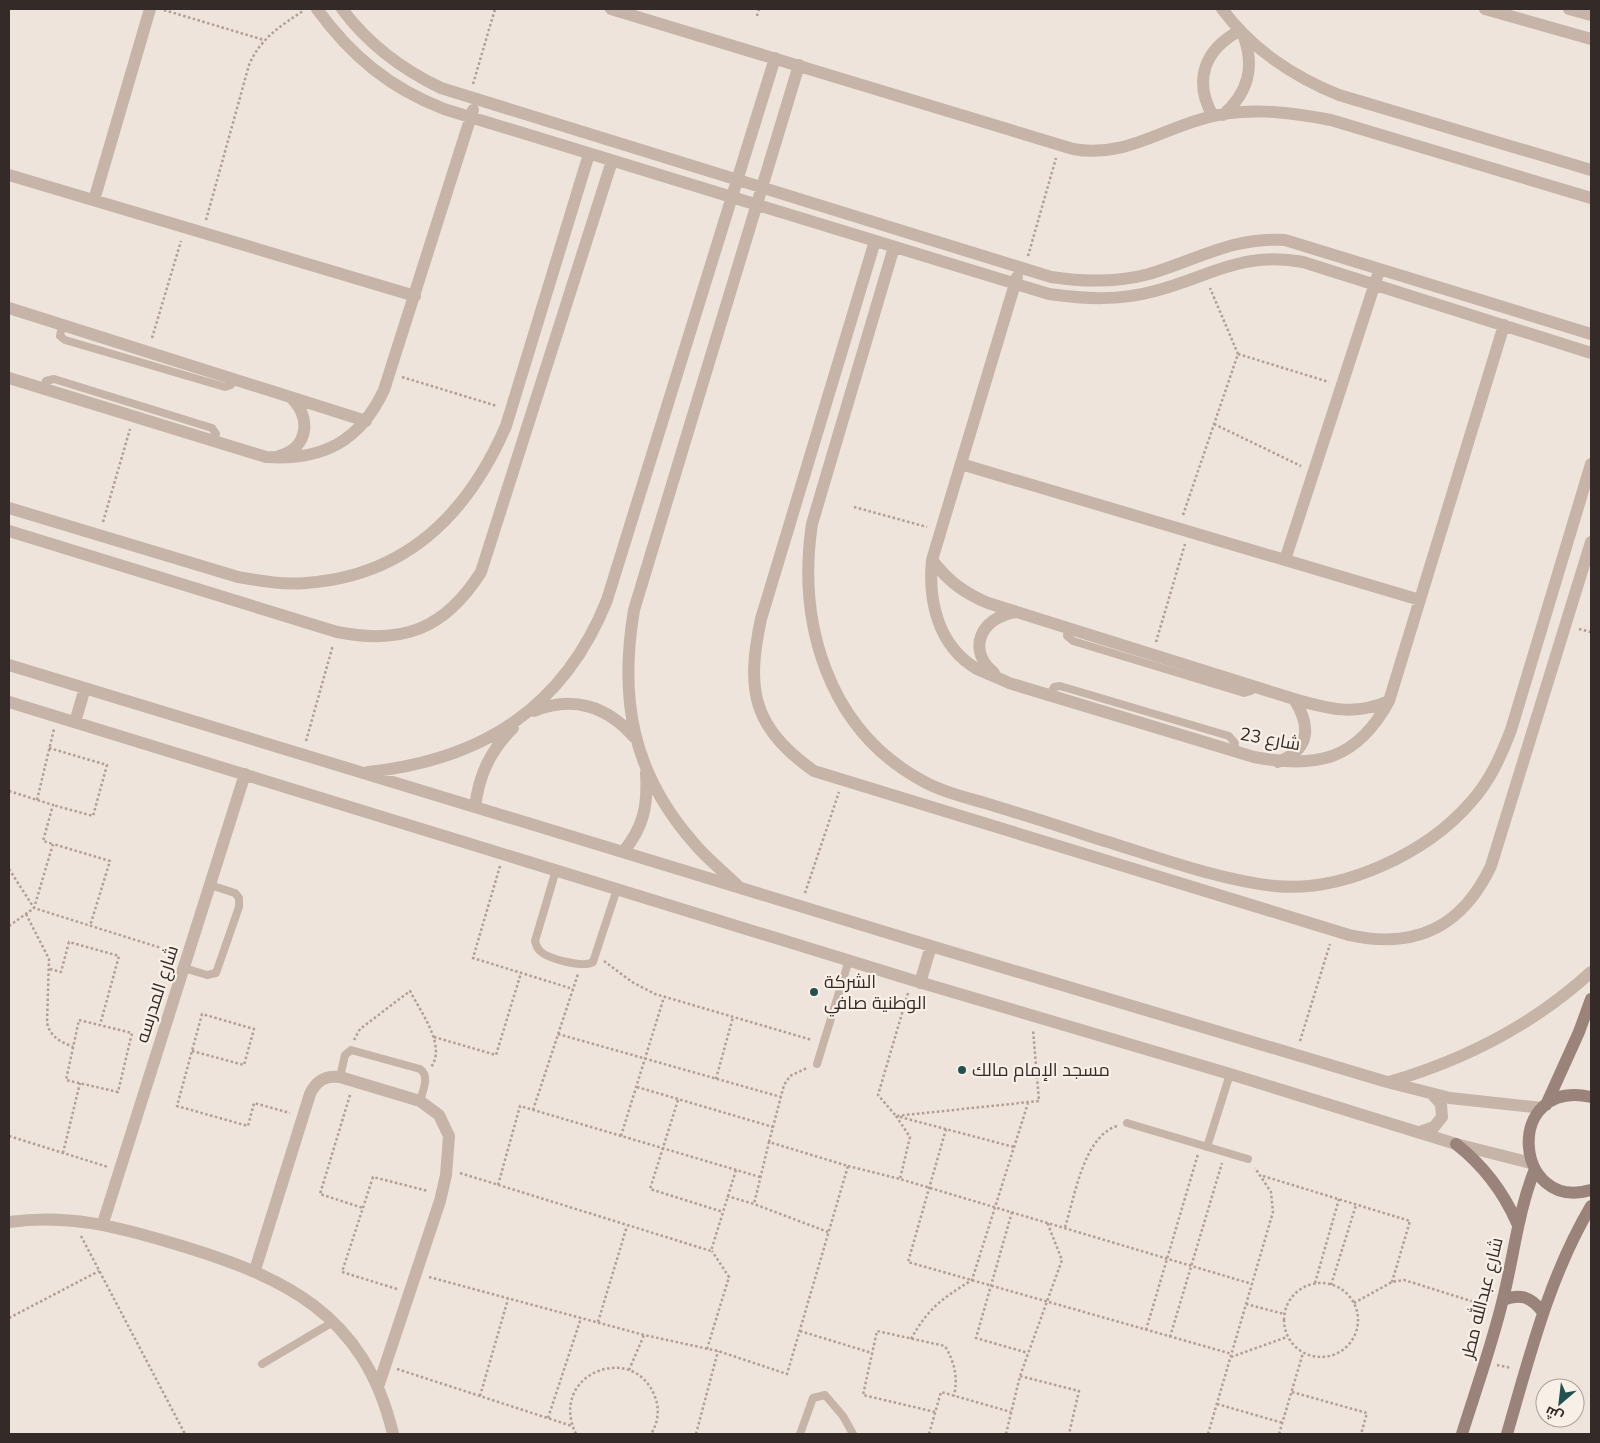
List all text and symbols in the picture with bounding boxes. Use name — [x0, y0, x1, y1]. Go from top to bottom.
street label: شارع 23 — [1238, 722, 1302, 756]
street label: شارع المدرسه — [130, 942, 184, 1046]
place label: الشركة الوطنية صافي — [824, 970, 927, 1017]
marker: الشركة الوطنية صافي — [808, 986, 820, 998]
place label: مسجد الإمام مالك — [972, 1058, 1110, 1082]
marker: مسجد الإمام مالك — [956, 1064, 968, 1076]
street label: شارع عبدالله مطر — [1455, 1235, 1509, 1362]
north arrow — [1535, 1378, 1585, 1428]
text: ش — [1542, 1401, 1567, 1427]

